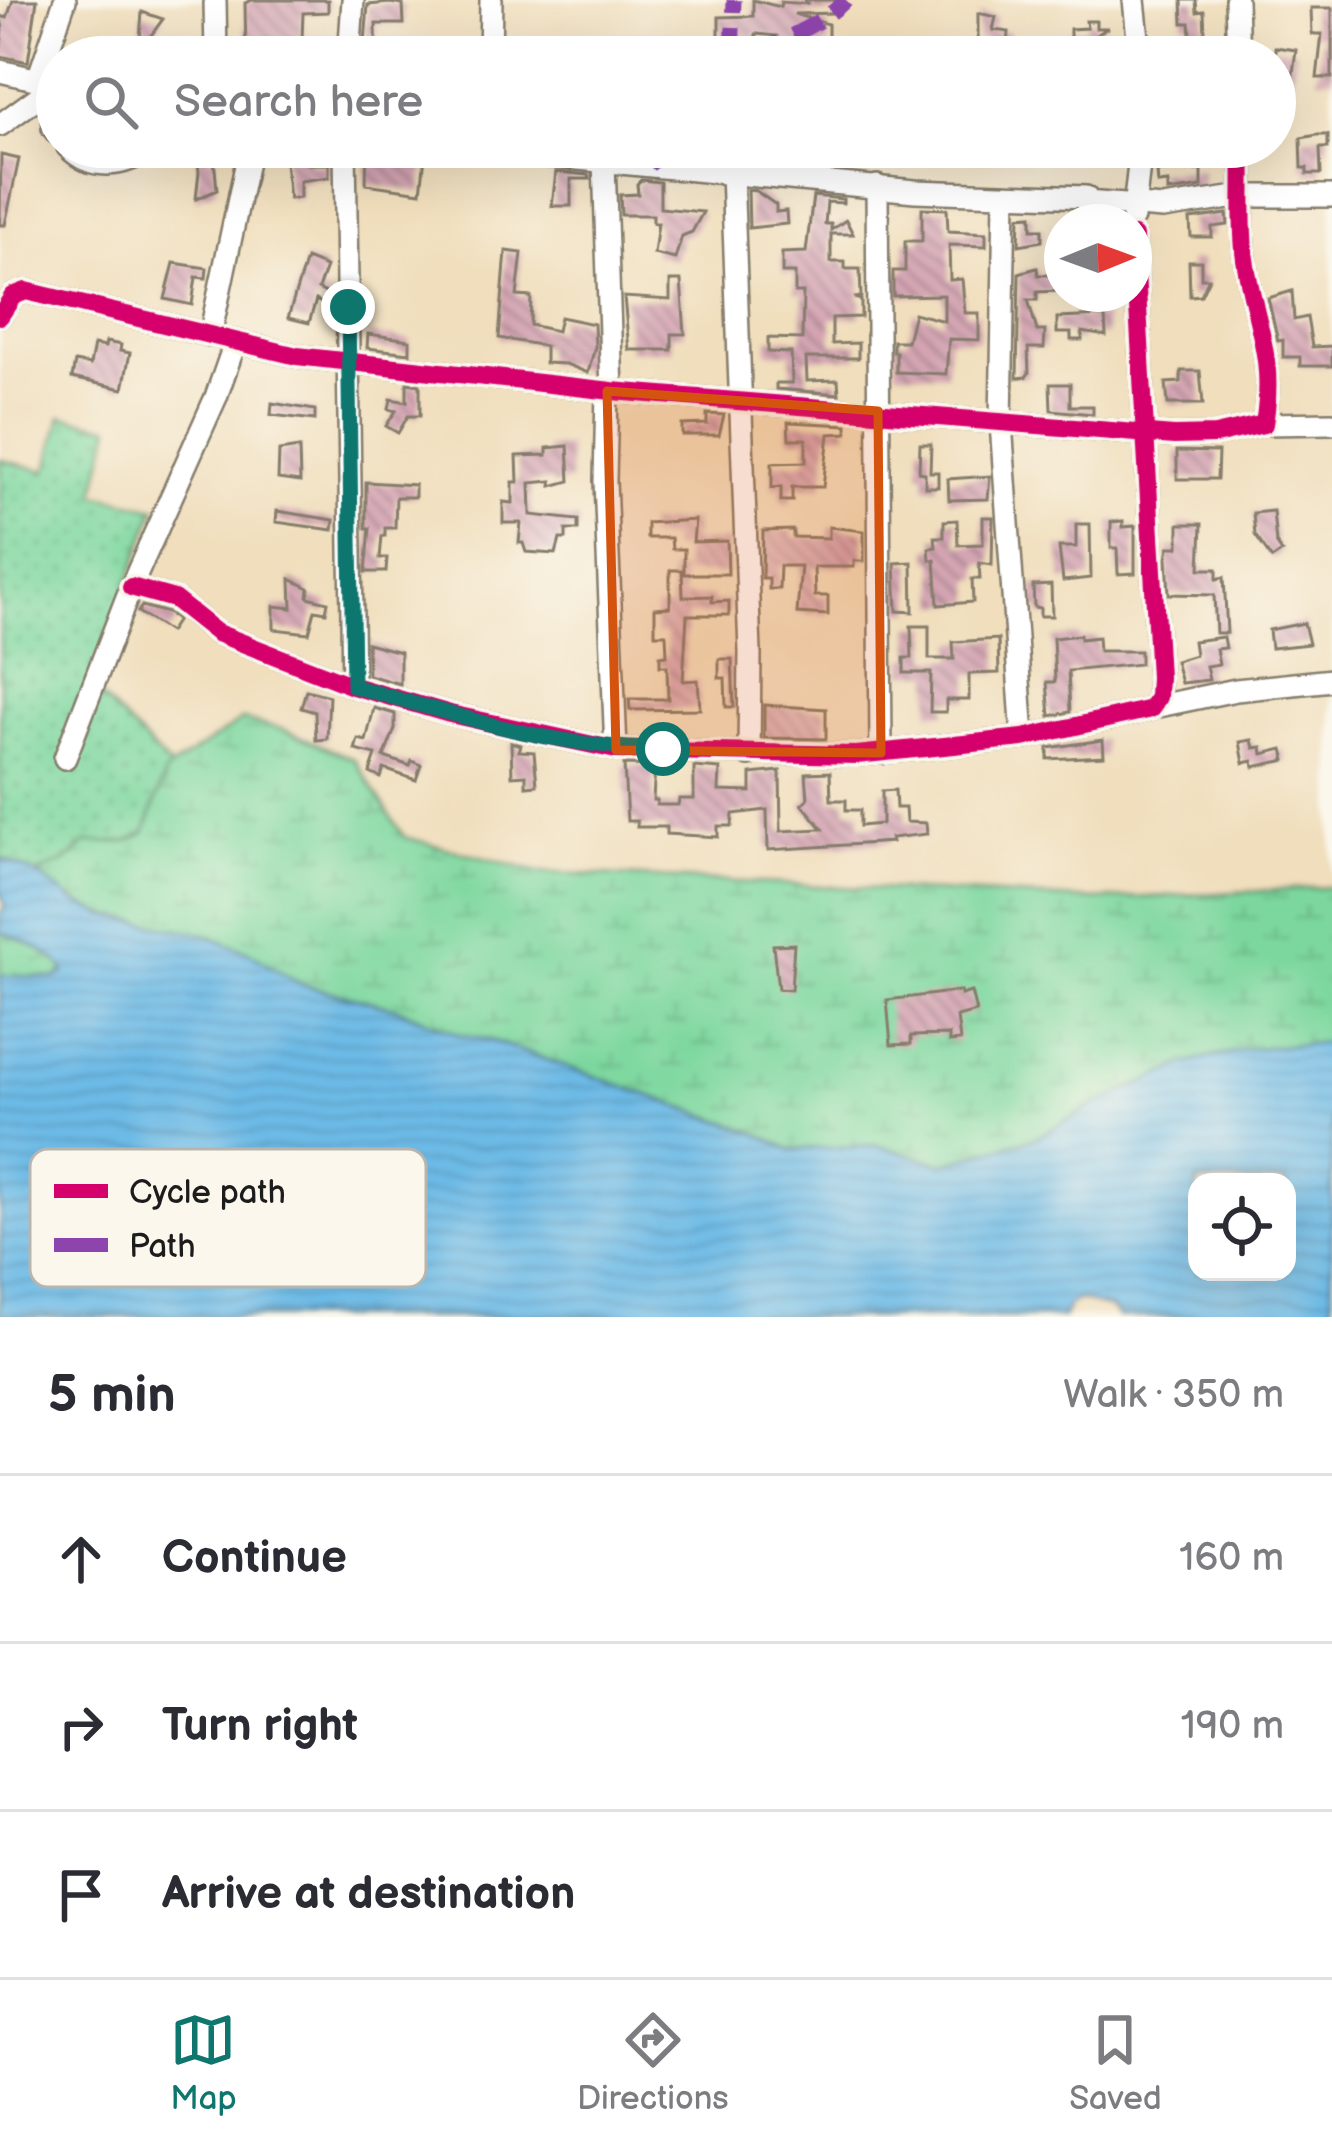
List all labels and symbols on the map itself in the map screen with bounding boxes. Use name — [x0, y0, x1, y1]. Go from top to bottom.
north arrow — [1044, 204, 1152, 312]
route end — [321, 280, 375, 334]
route start — [636, 722, 690, 776]
legend — [30, 1149, 426, 1287]
text: Cycle path — [129, 1173, 286, 1213]
text: Path — [129, 1227, 196, 1267]

